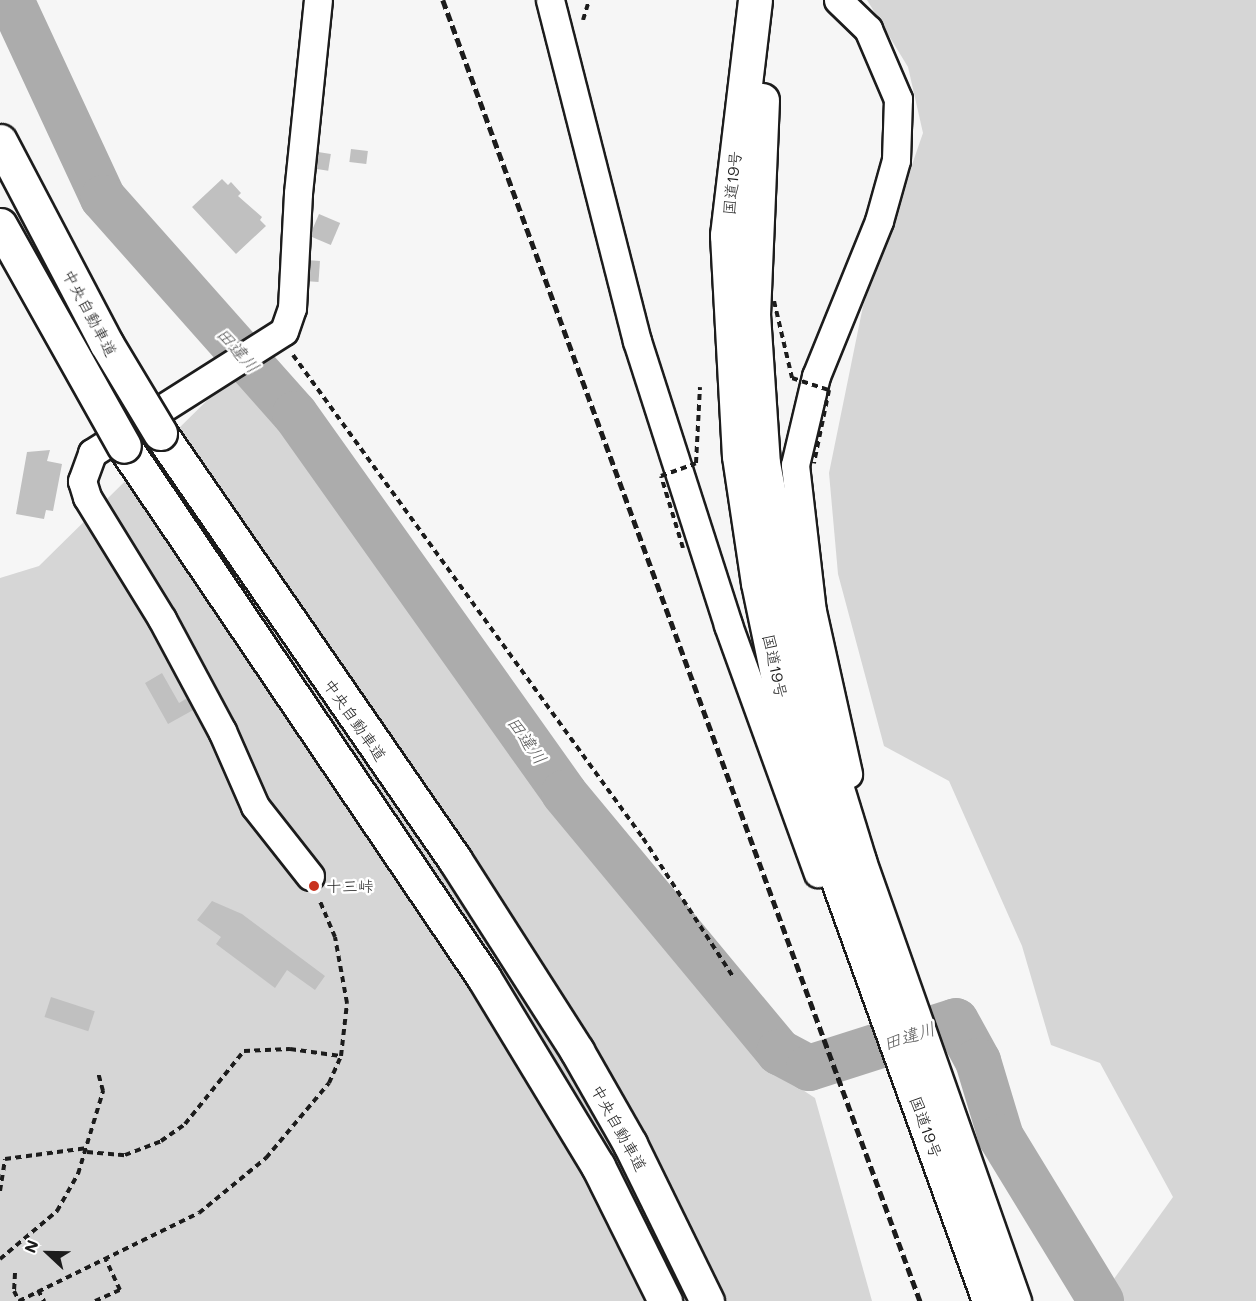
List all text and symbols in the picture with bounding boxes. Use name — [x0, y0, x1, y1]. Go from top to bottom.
street label: 国道19号 — [719, 150, 745, 216]
street label: 中央自動車道 — [59, 266, 121, 360]
water label: 田違川 — [212, 323, 264, 377]
street label: 国道19号 — [759, 632, 791, 700]
street label: 中央自動車道 — [320, 675, 390, 765]
water label: 田違川 — [503, 712, 551, 768]
place label: 十三峠 — [326, 876, 374, 896]
marker: 十三峠 — [307, 879, 321, 893]
water label: 田違川 — [880, 1017, 938, 1055]
street label: 中央自動車道 — [587, 1081, 651, 1175]
street label: 国道19号 — [906, 1093, 946, 1161]
north arrow — [18, 1223, 78, 1283]
text: N — [19, 1237, 43, 1256]

